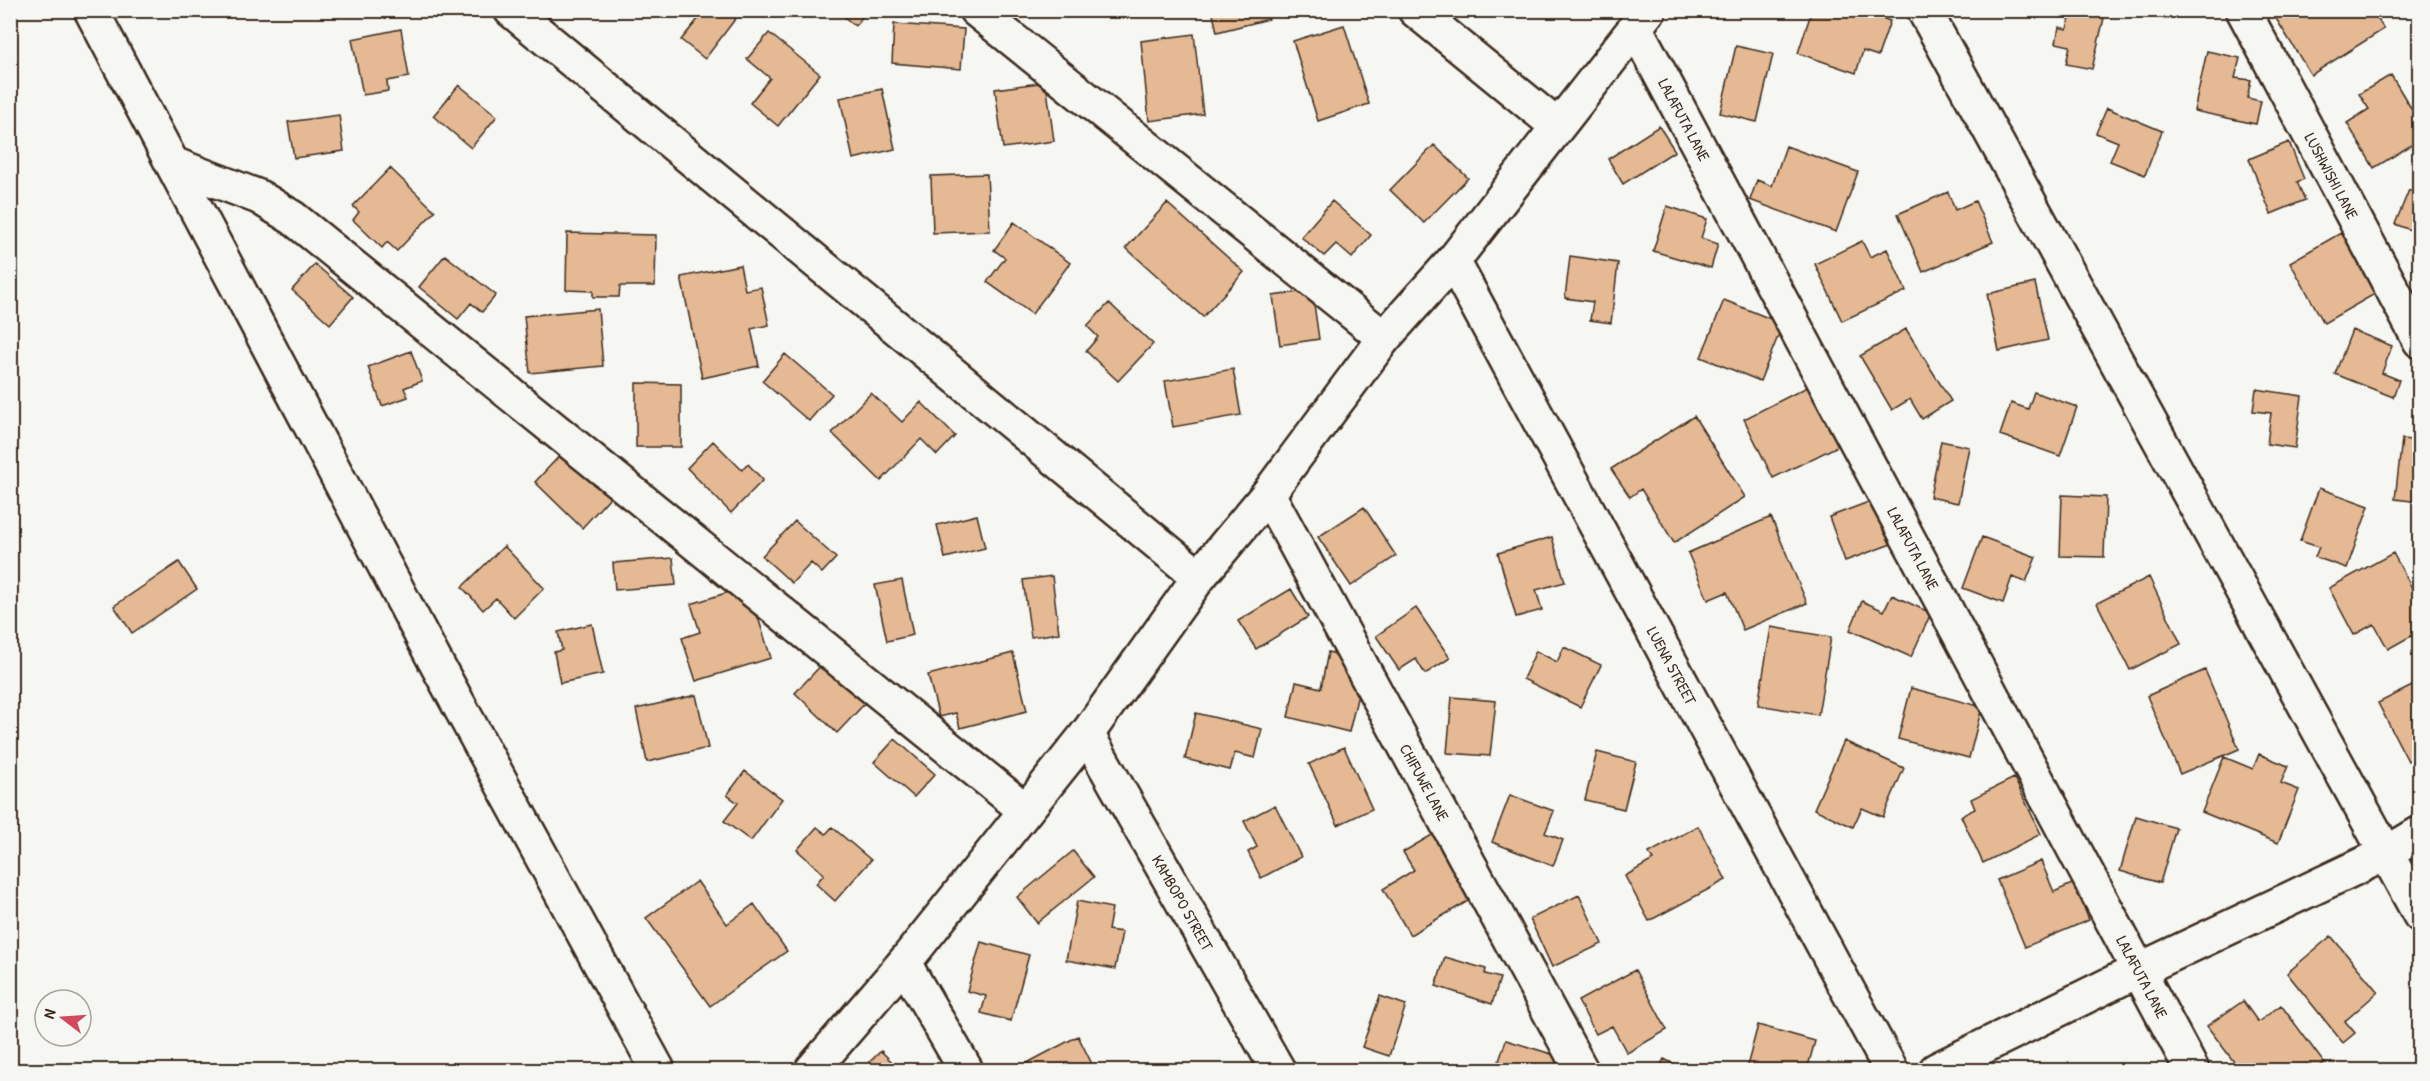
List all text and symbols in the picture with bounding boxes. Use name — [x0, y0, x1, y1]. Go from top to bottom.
street label: LALAFUTA LANE — [1653, 74, 1716, 165]
street label: LUSHWISHI LANE — [2300, 129, 2364, 223]
street label: LALAFUTA LANE — [1882, 503, 1944, 594]
street label: LUENA STREET — [1642, 623, 1702, 709]
street label: CHIFUWE LANE — [1395, 740, 1455, 825]
street label: KAMBOPO STREET — [1147, 851, 1219, 955]
street label: LALAFUTA LANE — [2111, 932, 2173, 1022]
north arrow — [33, 988, 93, 1048]
text: N — [37, 1006, 61, 1021]

